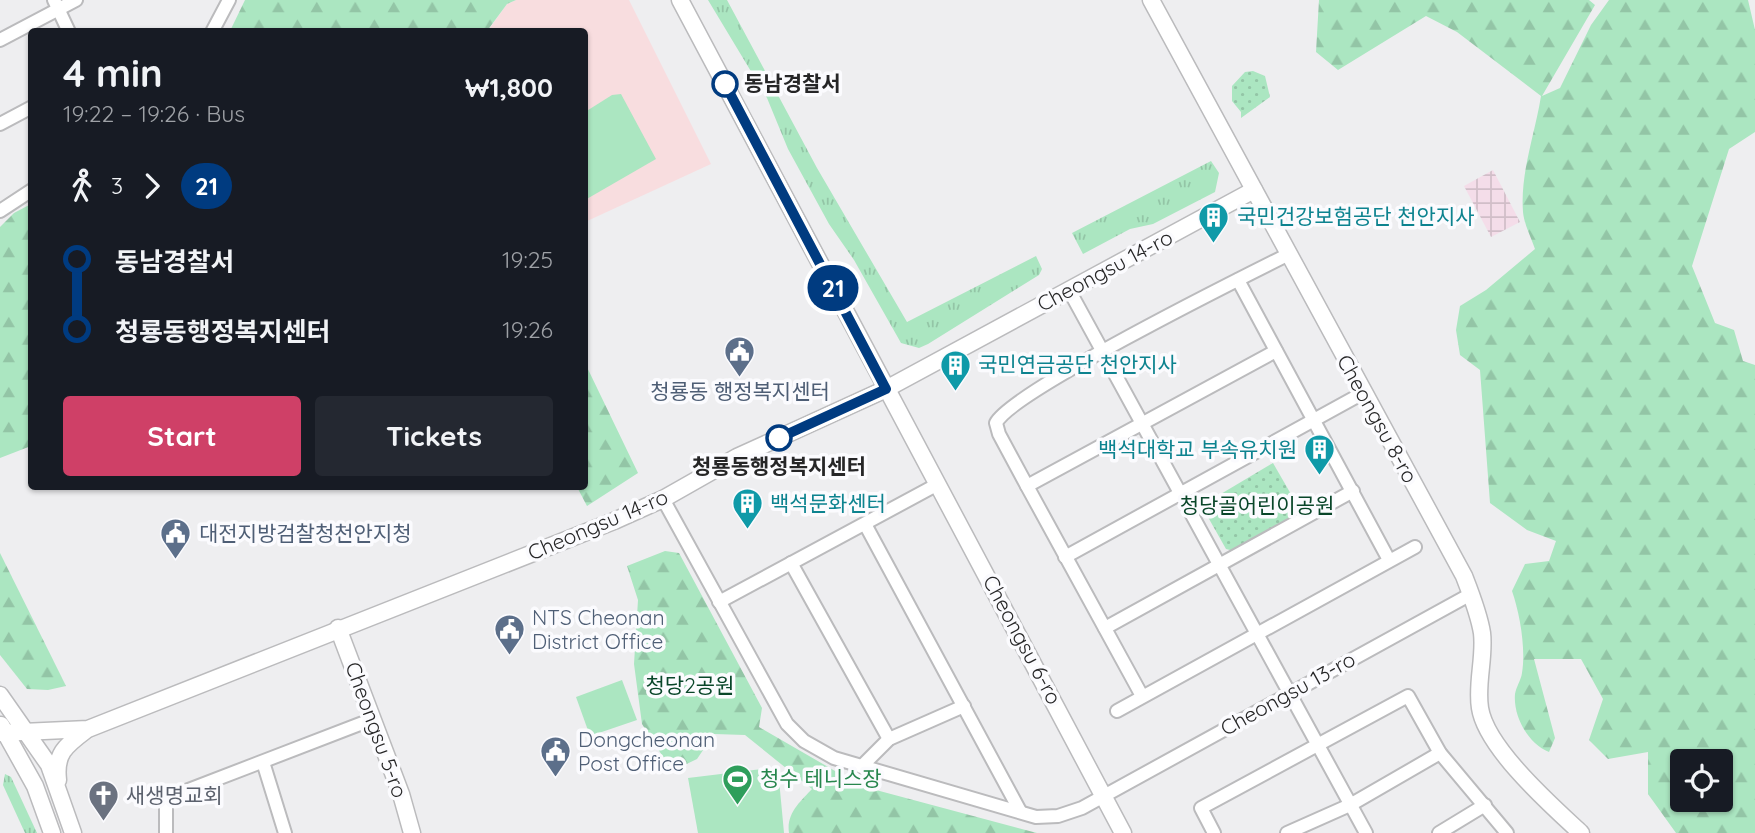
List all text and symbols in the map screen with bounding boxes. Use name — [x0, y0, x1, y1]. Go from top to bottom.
text: 4 min — [63, 49, 163, 97]
place label: 동남경찰서 — [744, 70, 841, 96]
text: ₩1,800 — [465, 71, 553, 104]
marker: 동남경찰서 — [712, 71, 738, 97]
text: 19:22 – 19:26 · Bus — [63, 99, 245, 128]
icon: walk — [63, 167, 101, 205]
icon: forward — [133, 167, 171, 205]
text: 3 — [111, 171, 123, 200]
text: 21 — [195, 171, 218, 201]
building icon: 국민건강보험공단 천안지사 — [1197, 200, 1231, 244]
place label: 국민건강보험공단 천안지사 — [1237, 203, 1475, 229]
street label: Cheongsu 14-ro — [1032, 223, 1177, 317]
text: 동남경찰서 — [115, 245, 235, 278]
text: 19:25 — [502, 245, 553, 274]
line badge: 21 — [802, 265, 864, 311]
text: 21 — [822, 273, 845, 303]
text: 청룡동행정복지센터 — [115, 315, 330, 348]
text: 19:26 — [502, 315, 553, 344]
public building icon: 청룡동 행정복지센터 — [723, 335, 757, 379]
building icon: 국민연금공단 천안지사 — [938, 348, 972, 392]
street label: Cheongsu 8-ro — [1332, 350, 1424, 487]
place label: 국민연금공단 천안지사 — [978, 351, 1177, 377]
place label: 청룡동 행정복지센터 — [650, 378, 830, 404]
button: Start — [63, 396, 301, 476]
button: Tickets — [315, 396, 553, 476]
marker: 청룡동행정복지센터 — [766, 425, 792, 451]
building icon: 백석대학교 부속유치원 — [1303, 433, 1337, 477]
place label: 백석대학교 부속유치원 — [1098, 436, 1297, 462]
place label: 청룡동행정복지센터 — [692, 453, 866, 479]
street label: Cheongsu 14-ro — [524, 483, 672, 565]
building icon: 백석문화센터 — [730, 487, 764, 531]
place label: 백석문화센터 — [770, 490, 886, 516]
park label: 청당골어린이공원 — [1180, 492, 1334, 518]
public building icon: 대전지방검찰청천안지청 — [159, 517, 193, 561]
place label: 대전지방검찰청천안지청 — [199, 520, 412, 546]
street label: Cheongsu 6-ro — [978, 570, 1068, 709]
place label: NTS Cheonan District Office — [532, 604, 665, 654]
public building icon: NTS Cheonan District Office — [492, 613, 526, 657]
street label: Cheongsu 13-ro — [1216, 645, 1359, 741]
street label: Cheongsu 5-ro — [340, 658, 414, 801]
park label: 청당2공원 — [646, 672, 734, 698]
place label: Dongcheonan Post Office — [578, 726, 715, 776]
public building icon: Dongcheonan Post Office — [538, 735, 572, 779]
map controls — [1670, 749, 1733, 812]
button: locate — [1670, 749, 1733, 812]
sports icon: 청수 테니스장 — [720, 762, 754, 806]
place label: 청수 테니스장 — [760, 765, 882, 791]
church icon: 새생명교회 — [86, 779, 120, 823]
place label: 새생명교회 — [126, 782, 223, 808]

